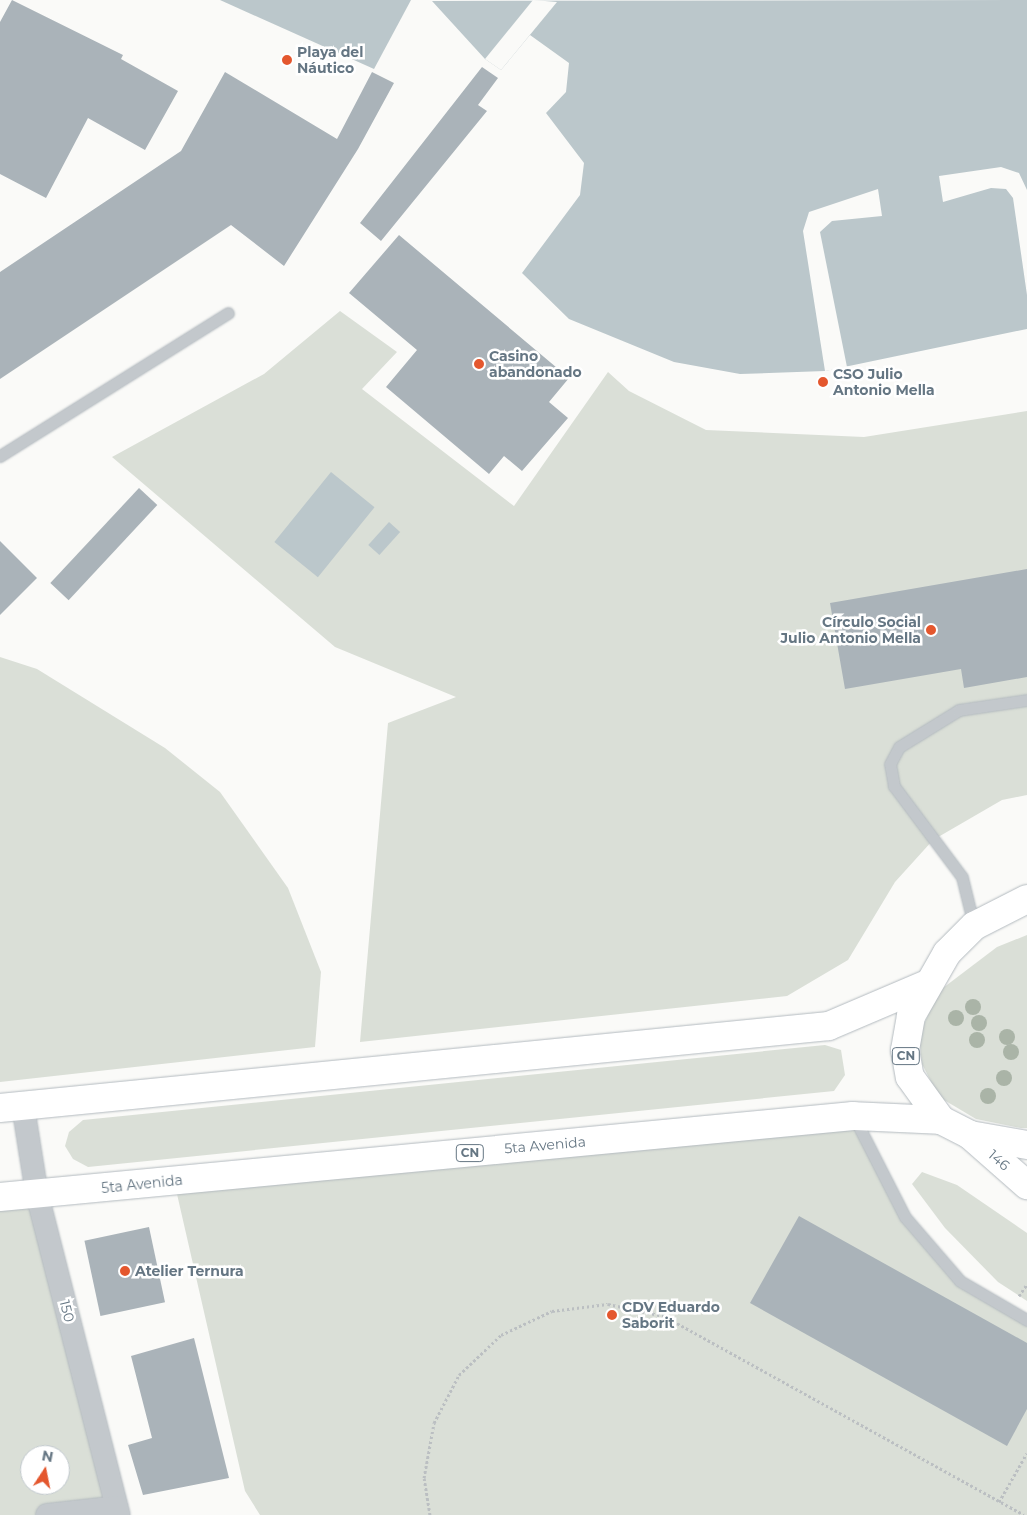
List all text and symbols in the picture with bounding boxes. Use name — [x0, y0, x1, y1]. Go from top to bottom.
place label: Playa del Náutico — [297, 44, 363, 76]
marker: Playa del Náutico — [281, 54, 293, 66]
place label: Casino abandonado — [489, 348, 582, 381]
marker: Casino abandonado — [473, 358, 485, 370]
place label: CSO Julio Antonio Mella — [833, 366, 935, 398]
marker: CSO Julio Antonio Mella — [817, 376, 829, 388]
place label: Círculo Social Julio Antonio Mella — [780, 614, 921, 646]
marker: Círculo Social Julio Antonio Mella — [925, 624, 937, 636]
road number: CN — [891, 1046, 921, 1066]
street label: 5ta Avenida — [504, 1133, 586, 1157]
road number: CN — [455, 1144, 485, 1162]
street label: 146 — [985, 1146, 1013, 1174]
street label: 5ta Avenida — [100, 1171, 184, 1197]
place label: Atelier Ternura — [135, 1263, 244, 1279]
marker: Atelier Ternura — [119, 1265, 131, 1277]
street label: 150 — [56, 1298, 78, 1324]
place label: CDV Eduardo Saborit — [622, 1299, 720, 1331]
marker: CDV Eduardo Saborit — [606, 1309, 618, 1321]
north arrow — [20, 1445, 70, 1495]
text: N — [40, 1446, 55, 1466]

